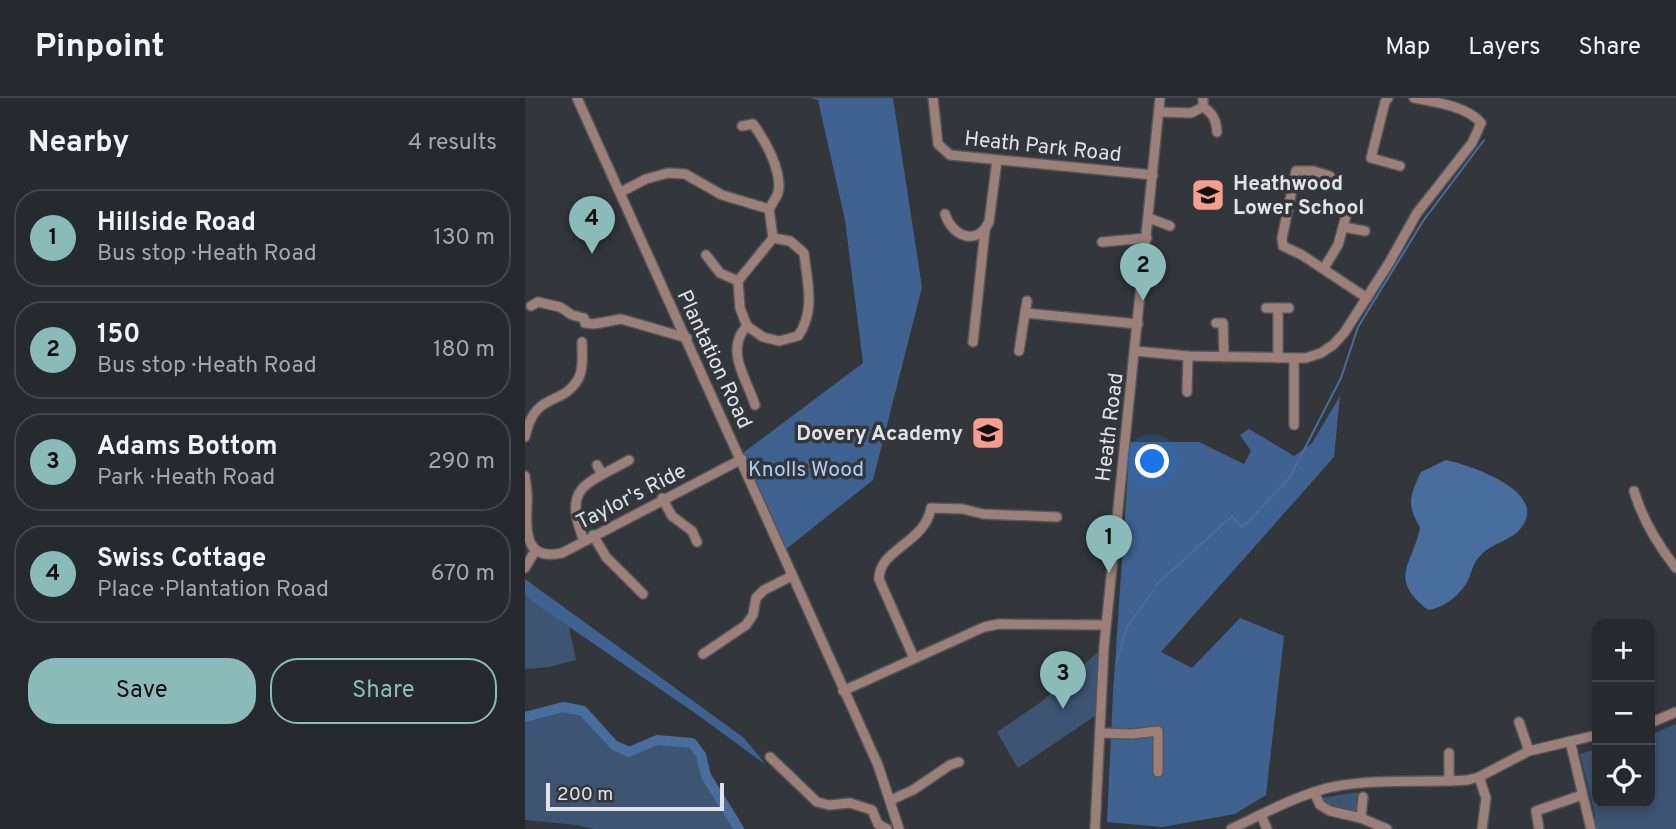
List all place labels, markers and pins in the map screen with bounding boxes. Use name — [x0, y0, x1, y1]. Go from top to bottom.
place label: Heathwood Lower School — [1233, 171, 1364, 222]
school or university icon: Heathwood Lower School — [1189, 176, 1227, 214]
pin: 4 — [569, 196, 615, 254]
pin: 2 — [1120, 243, 1166, 301]
school or university icon: Dovery Academy — [969, 414, 1007, 452]
place label: Dovery Academy — [796, 421, 963, 448]
pin: 1 — [1086, 515, 1132, 573]
pin: 3 — [1040, 651, 1086, 709]

